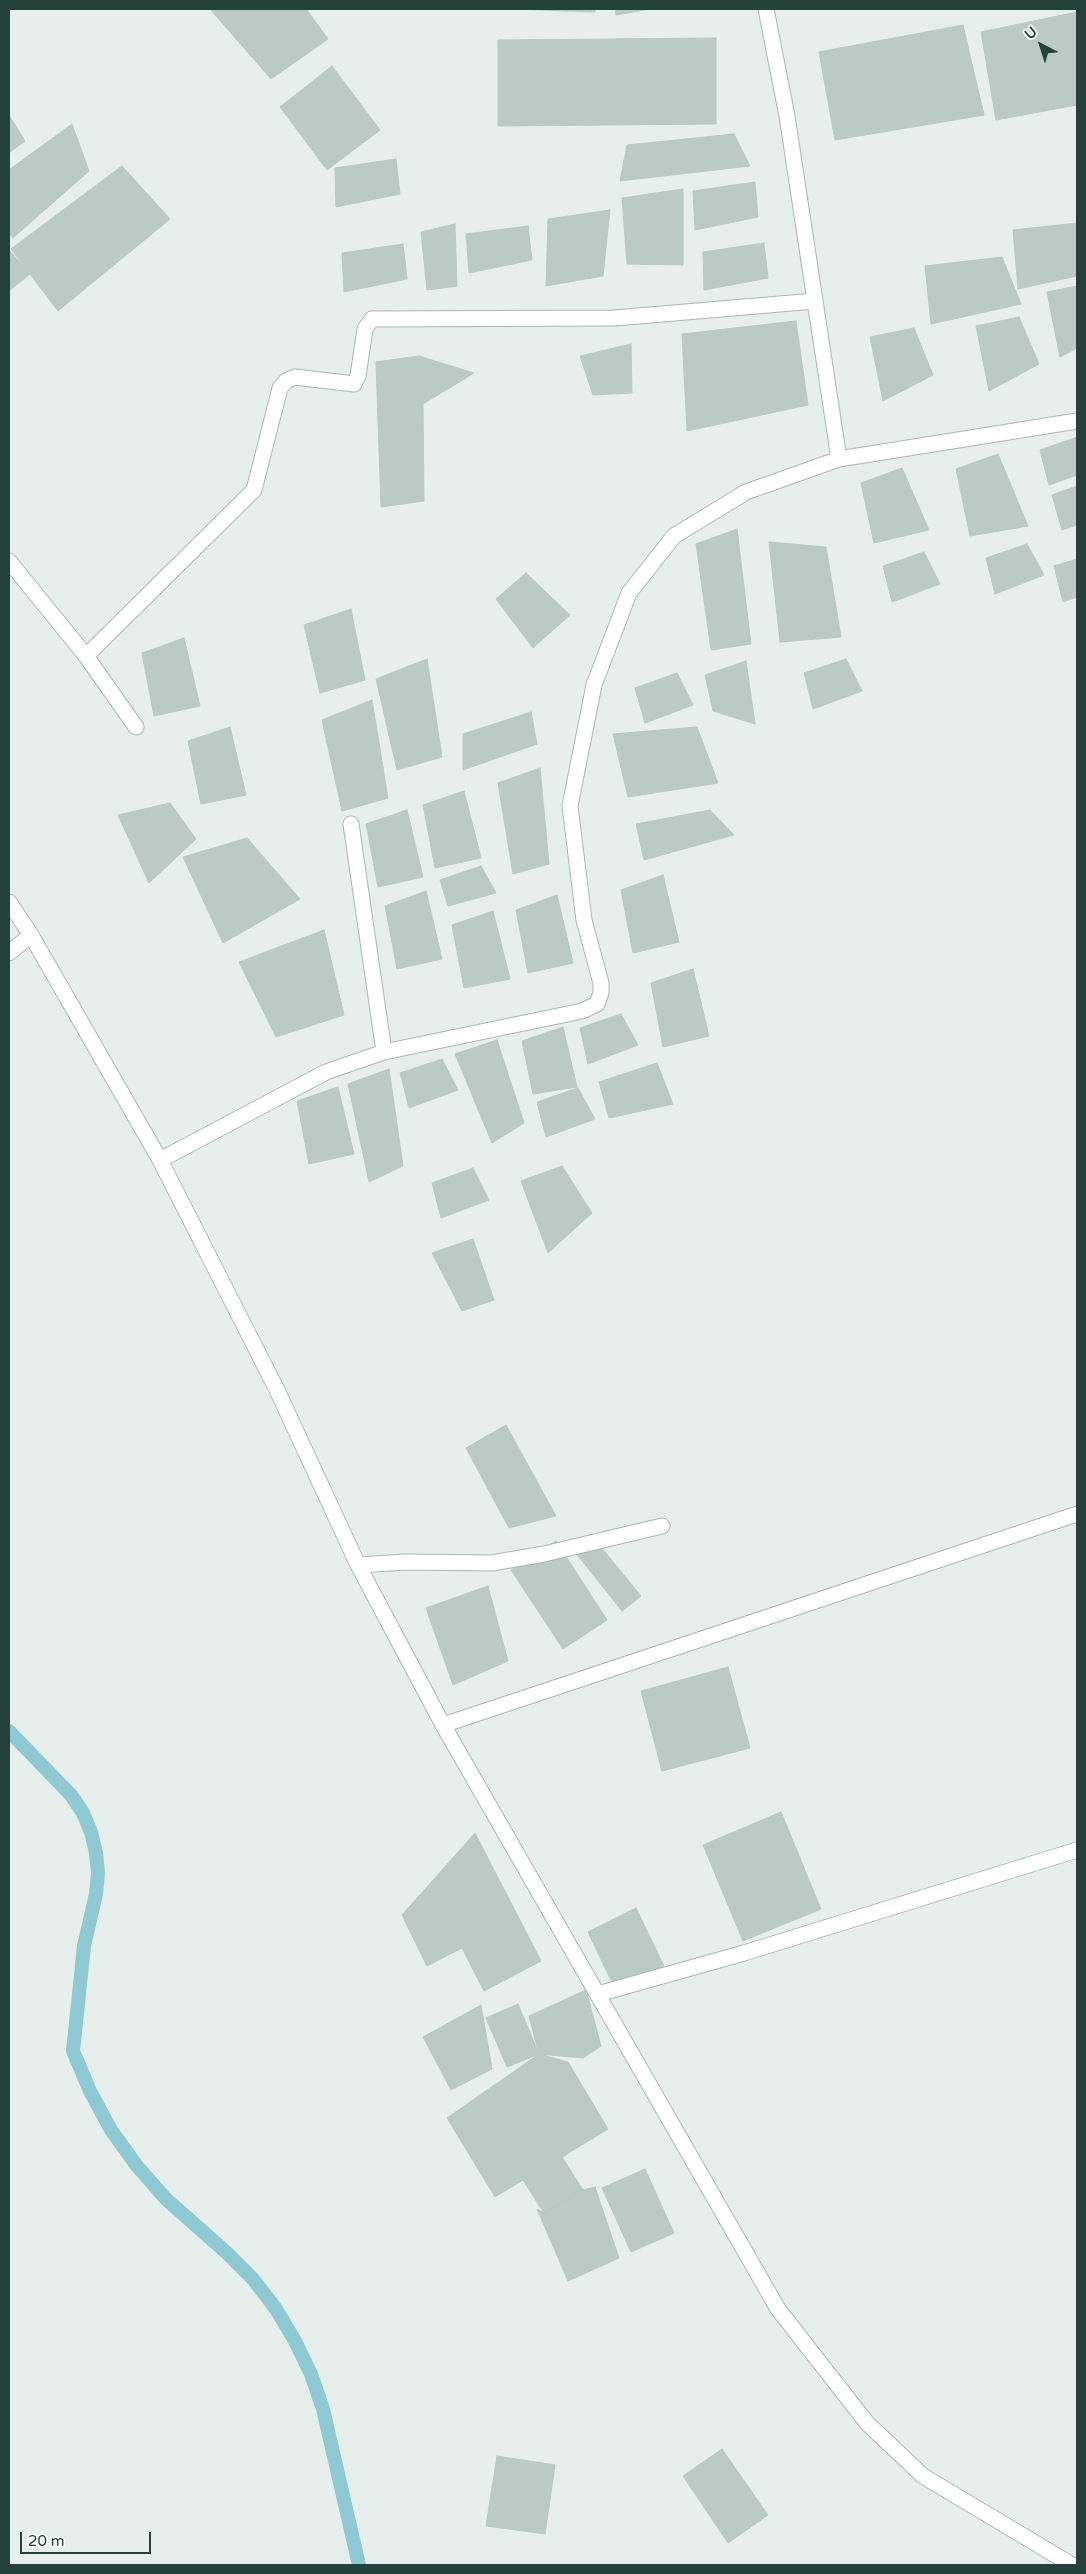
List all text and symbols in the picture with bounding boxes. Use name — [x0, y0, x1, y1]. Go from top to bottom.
north arrow — [1016, 20, 1066, 70]
text: U — [1022, 23, 1041, 43]
scale bar — [22, 2522, 154, 2554]
text: 20 m — [28, 2532, 65, 2550]

